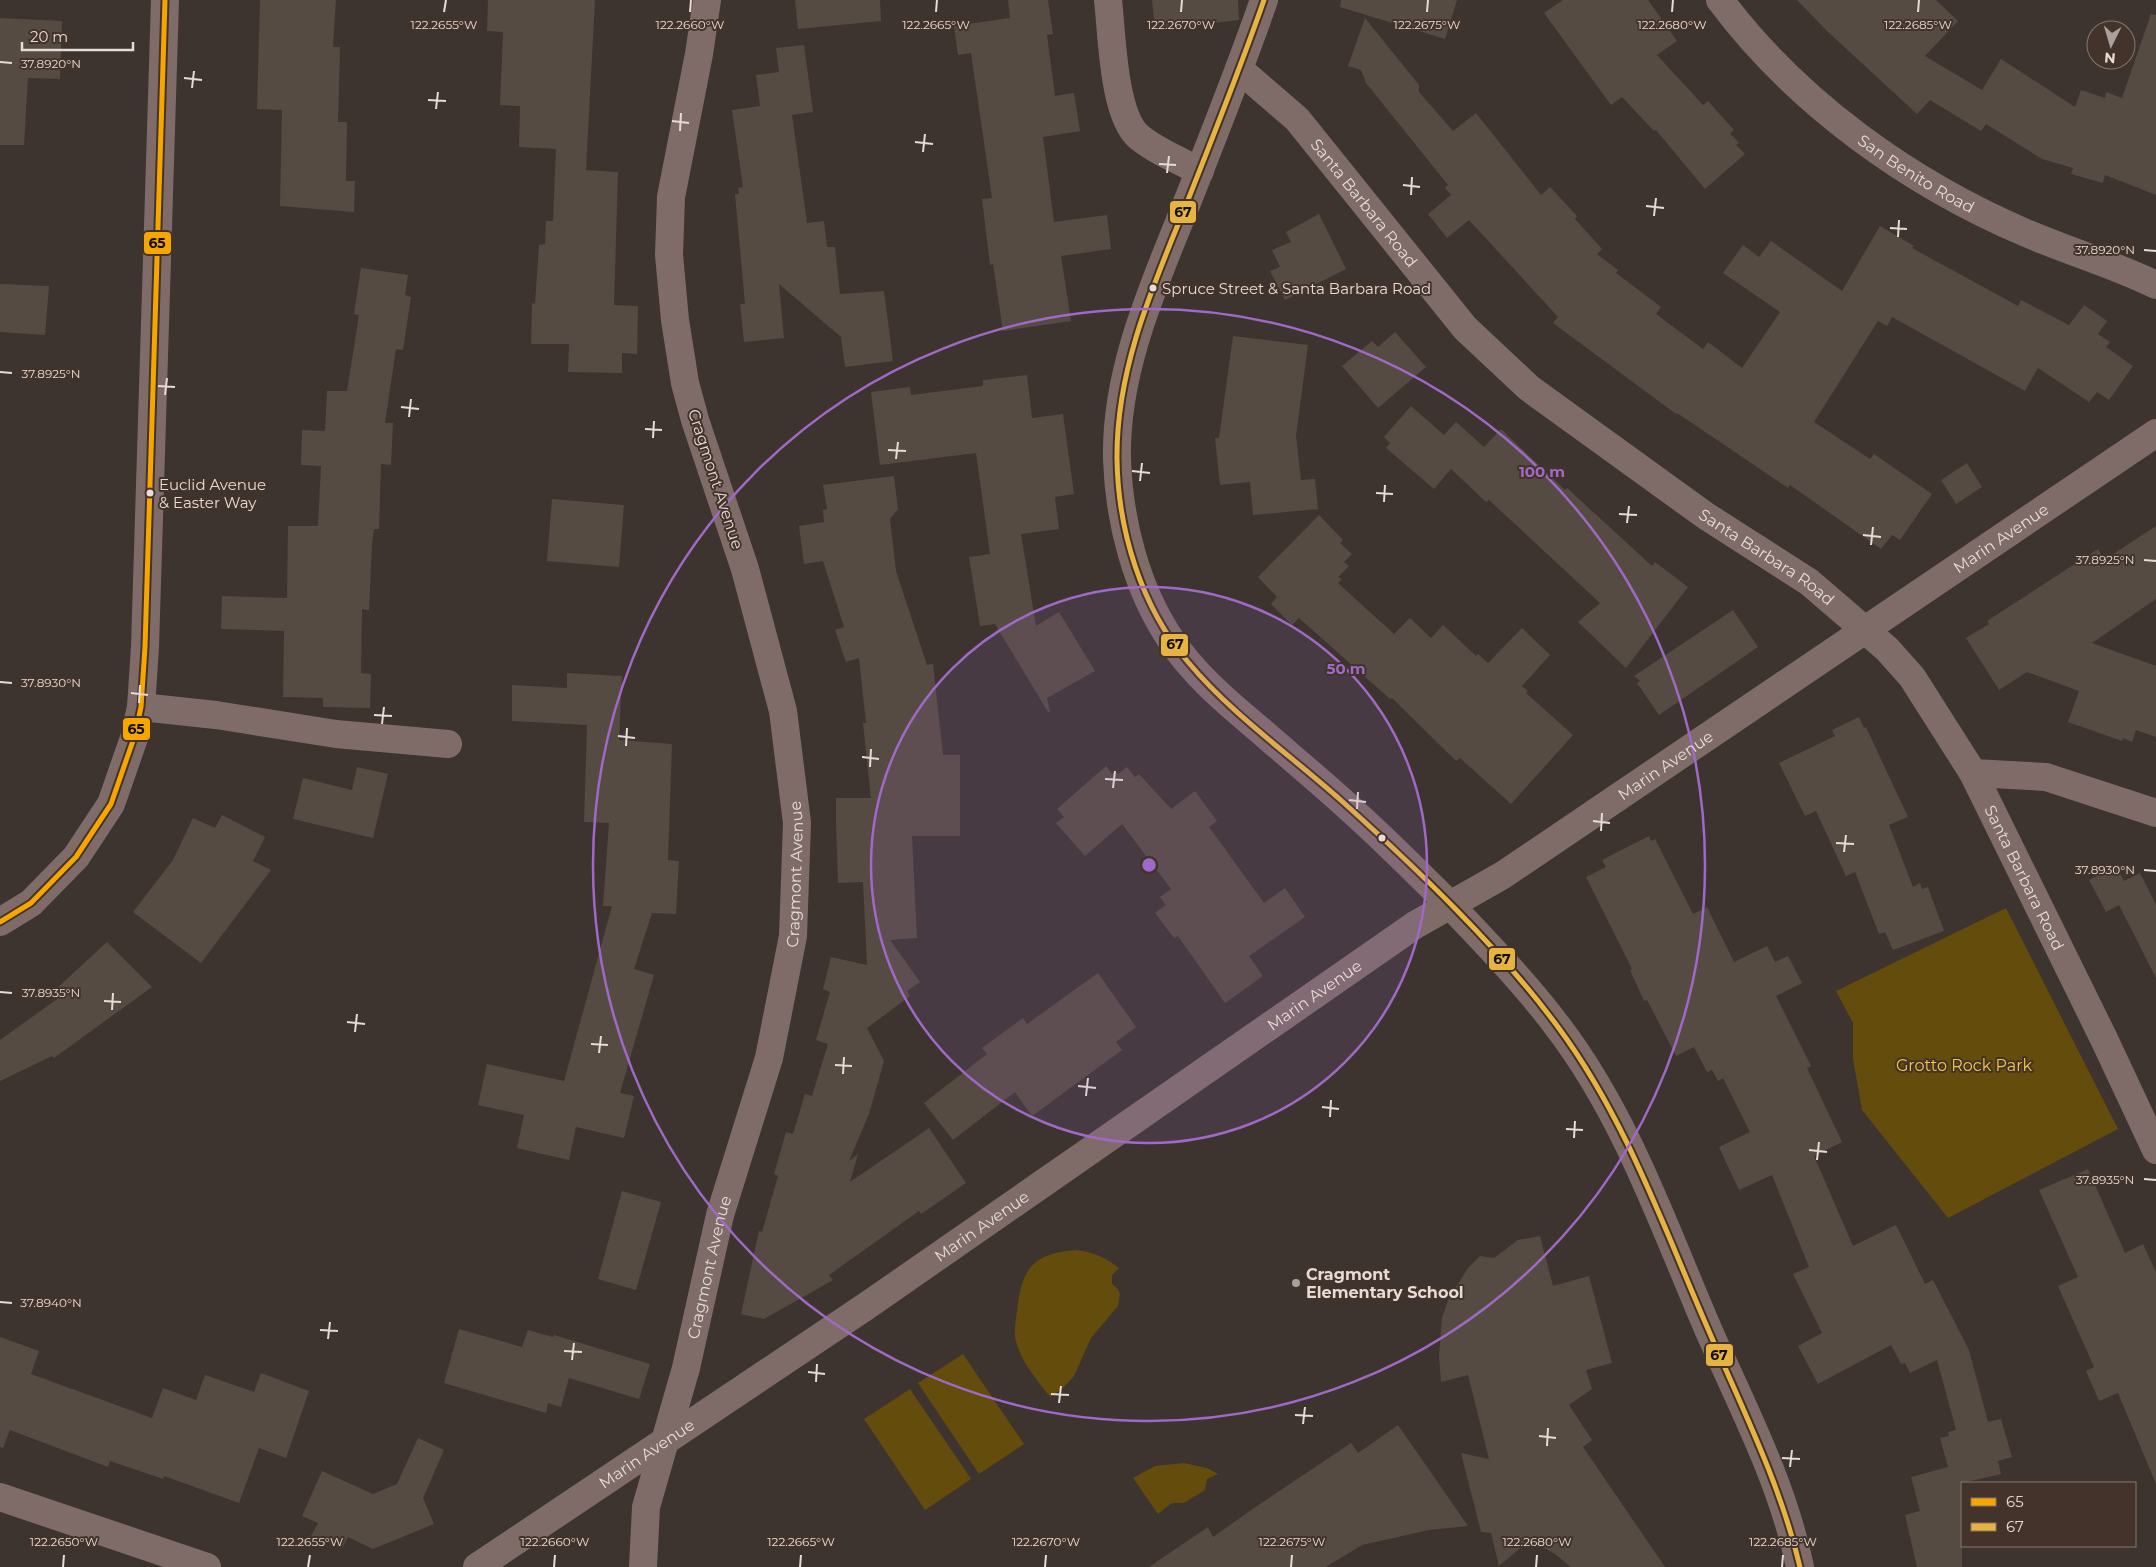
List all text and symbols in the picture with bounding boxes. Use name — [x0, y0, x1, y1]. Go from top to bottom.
text: 122.2655°W — [411, 17, 477, 32]
text: 122.2660°W — [656, 17, 724, 32]
text: 122.2665°W — [902, 17, 970, 32]
text: 122.2670°W — [1147, 17, 1215, 32]
text: 122.2675°W — [1394, 17, 1460, 32]
text: 122.2680°W — [1637, 17, 1707, 32]
text: 122.2685°W — [1884, 17, 1952, 32]
scale bar — [22, 20, 134, 52]
north arrow — [2086, 20, 2136, 70]
text: 20 m — [30, 27, 68, 46]
text: N — [2103, 48, 2116, 67]
text: 37.8920°N — [21, 56, 81, 71]
street label: San Benito Road — [1854, 131, 1978, 217]
street label: Santa Barbara Road — [1307, 135, 1421, 271]
line badge: 67 — [1169, 200, 1197, 224]
text: 67 — [1174, 203, 1192, 221]
line badge: 65 — [143, 231, 172, 255]
text: 65 — [148, 234, 166, 252]
text: 37.8920°N — [2075, 242, 2135, 257]
place label: Spruce Street & Santa Barbara Road — [1162, 279, 1431, 298]
marker: Spruce Street & Santa Barbara Road — [1148, 283, 1158, 293]
text: 37.8925°N — [22, 366, 80, 381]
street label: Cragmont Avenue — [684, 407, 747, 552]
text: 100 m — [1519, 462, 1565, 481]
place label: Euclid Avenue & Easter Way — [159, 475, 266, 512]
marker: Euclid Avenue & Easter Way — [145, 488, 155, 498]
street label: Marin Avenue — [1950, 500, 2052, 577]
street label: Santa Barbara Road — [1695, 505, 1838, 609]
text: 37.8925°N — [2076, 552, 2134, 567]
line badge: 67 — [1160, 633, 1189, 657]
text: 67 — [1166, 635, 1184, 653]
text: 50 m — [1326, 659, 1366, 678]
text: 37.8930°N — [21, 675, 81, 690]
line badge: 65 — [122, 717, 151, 741]
text: 65 — [127, 720, 145, 738]
street label: Marin Avenue — [1614, 727, 1717, 804]
street label: Cragmont Avenue — [782, 800, 807, 949]
street label: Santa Barbara Road — [1980, 802, 2068, 954]
unlabelled marker — [1377, 833, 1387, 843]
centre of rings — [1140, 856, 1158, 874]
text: 37.8930°N — [2075, 862, 2135, 877]
line badge: 67 — [1488, 947, 1516, 971]
text: 67 — [1493, 950, 1511, 968]
street label: Marin Avenue — [1264, 956, 1365, 1035]
text: 37.8935°N — [22, 985, 80, 1000]
park label: Grotto Rock Park — [1896, 1056, 2032, 1075]
text: 37.8935°N — [2076, 1172, 2134, 1187]
street label: Marin Avenue — [931, 1187, 1033, 1266]
street label: Cragmont Avenue — [684, 1193, 735, 1341]
place label: Cragmont Elementary School — [1306, 1265, 1464, 1302]
marker: Cragmont Elementary School — [1290, 1277, 1302, 1289]
text: 37.8940°N — [20, 1295, 82, 1310]
line badge: 67 — [1705, 1343, 1734, 1367]
text: 67 — [1710, 1346, 1728, 1364]
street label: Marin Avenue — [595, 1415, 698, 1493]
legend — [1961, 1482, 2136, 1547]
text: 65 — [2006, 1492, 2024, 1511]
text: 67 — [2006, 1517, 2024, 1536]
text: 122.2650°W — [30, 1534, 98, 1549]
text: 122.2655°W — [277, 1534, 343, 1549]
text: 122.2660°W — [521, 1534, 589, 1549]
text: 122.2665°W — [767, 1534, 835, 1549]
text: 122.2670°W — [1012, 1534, 1080, 1549]
text: 122.2675°W — [1259, 1534, 1325, 1549]
text: 122.2680°W — [1502, 1534, 1572, 1549]
text: 122.2685°W — [1749, 1534, 1817, 1549]

